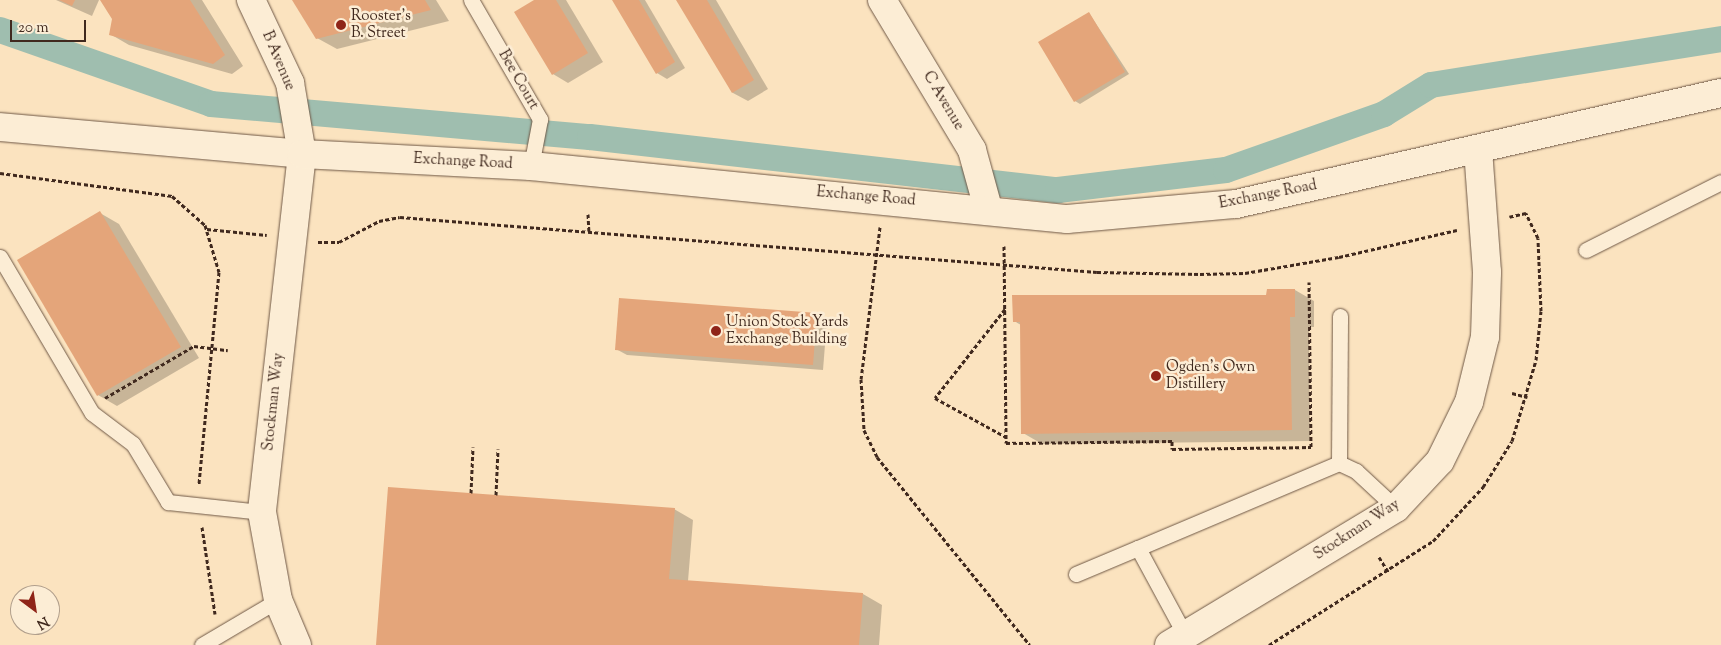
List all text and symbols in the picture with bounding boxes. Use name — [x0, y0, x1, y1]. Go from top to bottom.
place label: Rooster's B. Street — [351, 7, 411, 42]
scale bar — [12, 10, 89, 42]
text: 20 m — [18, 18, 49, 39]
marker: Rooster's B. Street — [335, 19, 347, 31]
street label: B Avenue — [257, 29, 299, 93]
street label: Bee Court — [494, 47, 542, 113]
street label: C Avenue — [918, 68, 968, 134]
street label: Exchange Road — [413, 150, 513, 174]
street label: Exchange Road — [1217, 177, 1319, 213]
street label: Exchange Road — [816, 184, 916, 210]
place label: Union Stock Yards Exchange Building — [726, 313, 848, 348]
marker: Union Stock Yards Exchange Building — [710, 325, 722, 337]
street label: Stockman Way — [260, 352, 288, 452]
place label: Ogden's Own Distillery — [1166, 358, 1255, 393]
marker: Ogden's Own Distillery — [1150, 370, 1162, 382]
street label: Stockman Way — [1311, 496, 1403, 564]
north arrow — [10, 585, 60, 635]
text: N — [32, 611, 52, 633]

